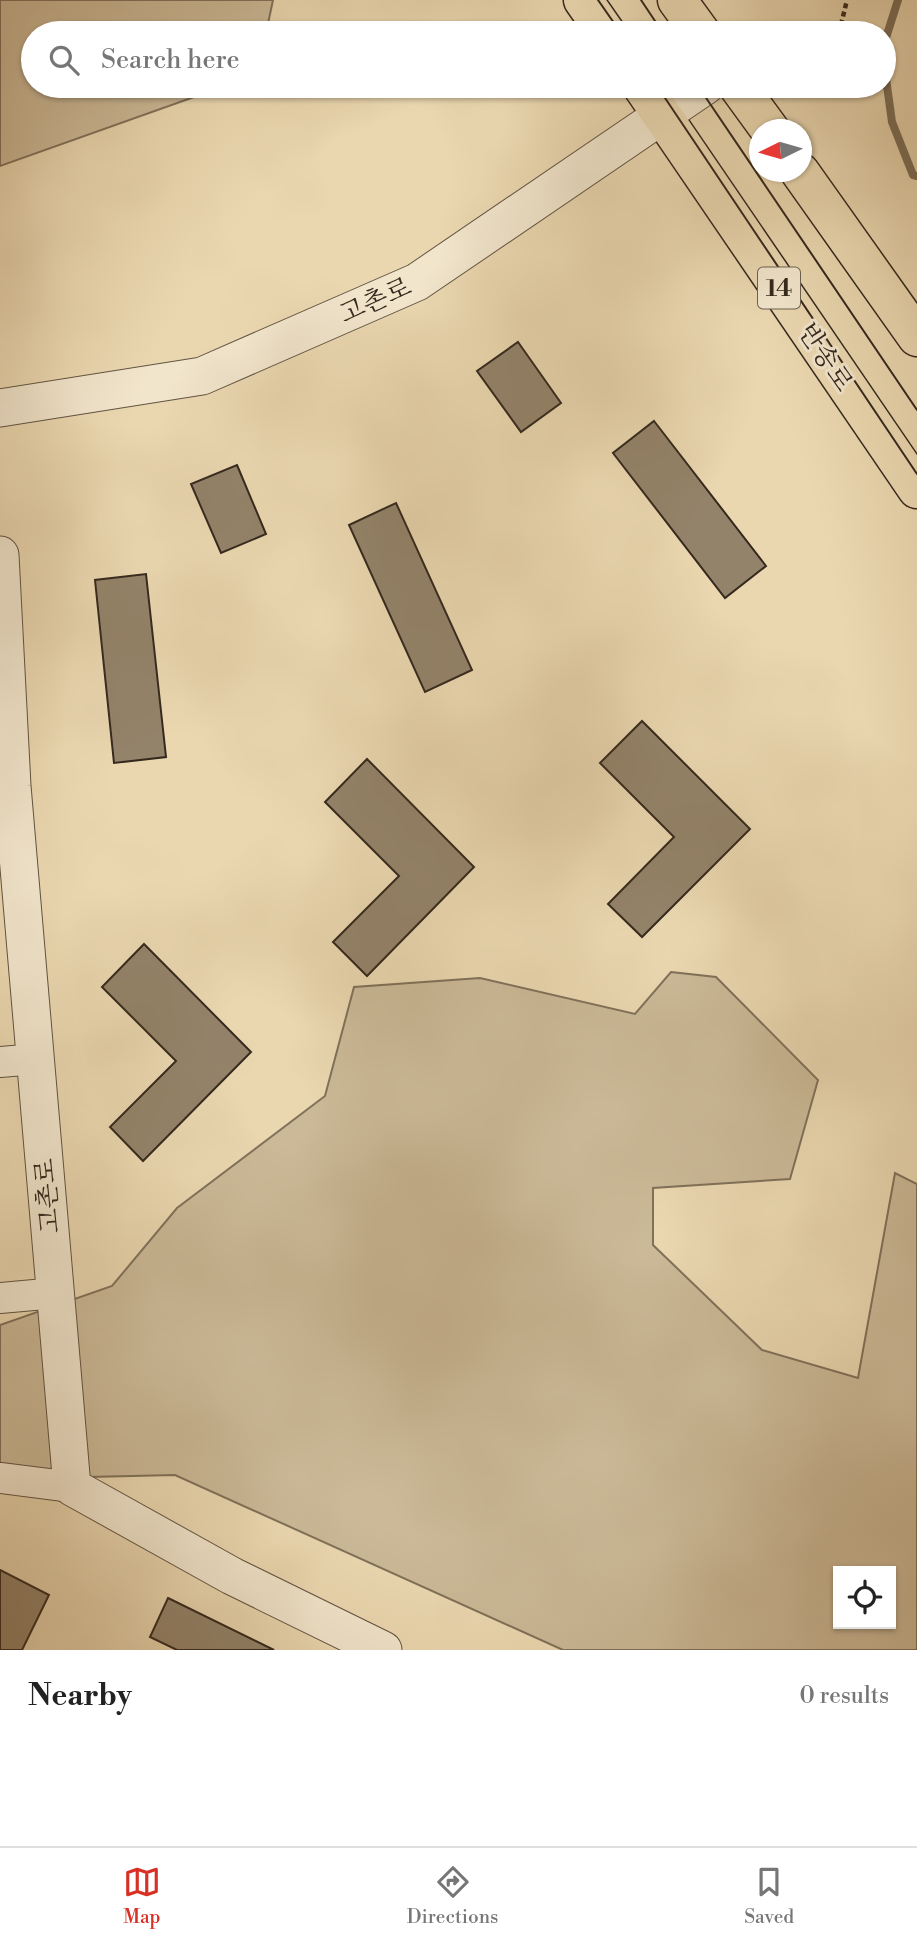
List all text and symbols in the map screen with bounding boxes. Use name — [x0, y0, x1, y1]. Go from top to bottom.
search box — [21, 21, 896, 98]
icon: search — [45, 41, 83, 79]
text: Search here — [101, 44, 240, 76]
north arrow — [749, 119, 812, 182]
road number: 14 — [758, 268, 800, 309]
street label: 고촌로 — [334, 271, 416, 331]
street label: 반송로 — [791, 317, 860, 398]
street label: 고촌로 — [29, 1157, 67, 1235]
map controls — [833, 1566, 896, 1629]
button: locate — [833, 1566, 896, 1629]
text: Nearby — [28, 1677, 132, 1715]
text: 0 results — [799, 1682, 889, 1710]
tab: Map — [123, 1863, 161, 1929]
tab: Directions — [407, 1863, 498, 1929]
tab: Saved — [744, 1863, 794, 1929]

